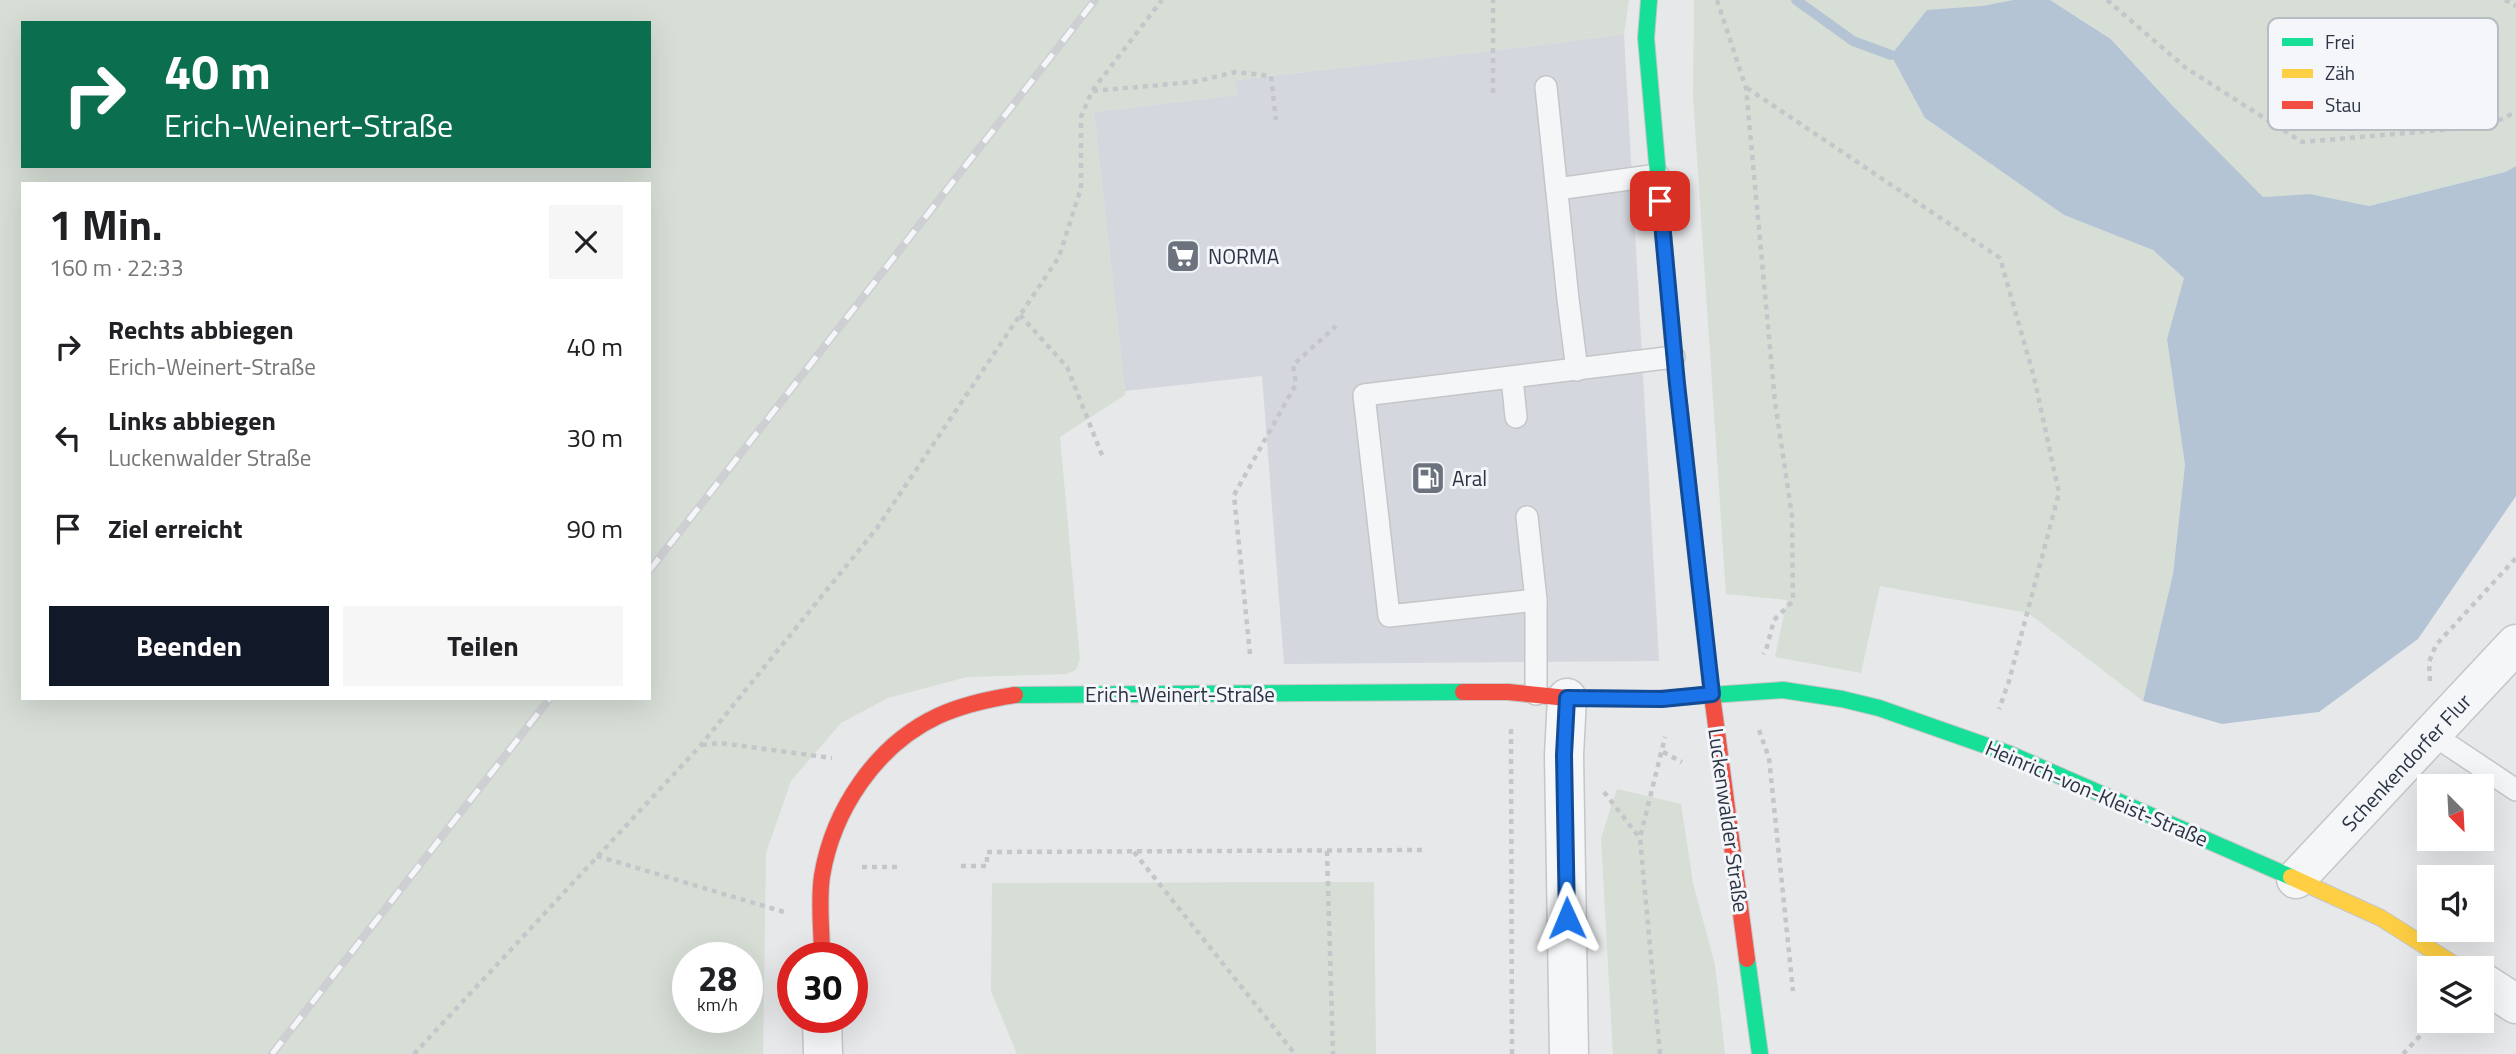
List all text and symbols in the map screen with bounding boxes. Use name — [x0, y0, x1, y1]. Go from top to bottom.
legend — [2268, 18, 2498, 130]
text: Frei — [2325, 27, 2355, 56]
text: 40 m — [164, 33, 271, 108]
icon: right — [49, 49, 140, 140]
text: Zäh — [2325, 58, 2355, 87]
text: Stau — [2325, 90, 2361, 119]
text: Erich-Weinert-Straße — [164, 101, 453, 149]
pin — [1630, 171, 1690, 231]
icon: arrive — [1641, 182, 1679, 220]
text: 1 Min. — [49, 192, 163, 256]
button: close — [549, 205, 623, 279]
supermarket icon: NORMA — [1164, 237, 1202, 275]
place label: NORMA — [1208, 240, 1280, 272]
text: 160 m · 22:33 — [49, 250, 184, 285]
text: Rechts abbiegen — [108, 310, 294, 349]
text: 40 m — [566, 327, 623, 366]
icon: right — [49, 328, 87, 366]
text: Erich-Weinert-Straße — [108, 349, 316, 384]
text: Links abbiegen — [108, 401, 276, 440]
text: 30 m — [566, 418, 623, 457]
icon: left — [49, 419, 87, 457]
text: Luckenwalder Straße — [108, 440, 311, 475]
fuel station icon: Aral — [1409, 459, 1447, 497]
place label: Aral — [1452, 462, 1487, 494]
text: Ziel erreicht — [108, 509, 243, 548]
text: 90 m — [566, 509, 623, 548]
icon: arrive — [49, 510, 87, 548]
button: Beenden — [49, 606, 329, 686]
button: Teilen — [343, 606, 623, 686]
street label: Erich-Weinert-Straße — [1085, 678, 1275, 710]
street label: Schenkendorfer Flur — [2333, 686, 2479, 838]
street label: Luckenwalder Straße — [1700, 726, 1758, 914]
street label: Heinrich-von-Kleist-Straße — [1980, 731, 2214, 855]
north arrow — [2417, 774, 2494, 850]
map controls — [2417, 774, 2494, 1033]
button: sound — [2417, 865, 2494, 942]
position arrow — [1530, 881, 1604, 955]
speed limit sign: 30 — [777, 942, 868, 1033]
text: 28 — [698, 951, 737, 1005]
button: layers — [2417, 956, 2494, 1033]
text: km/h — [697, 991, 738, 1018]

